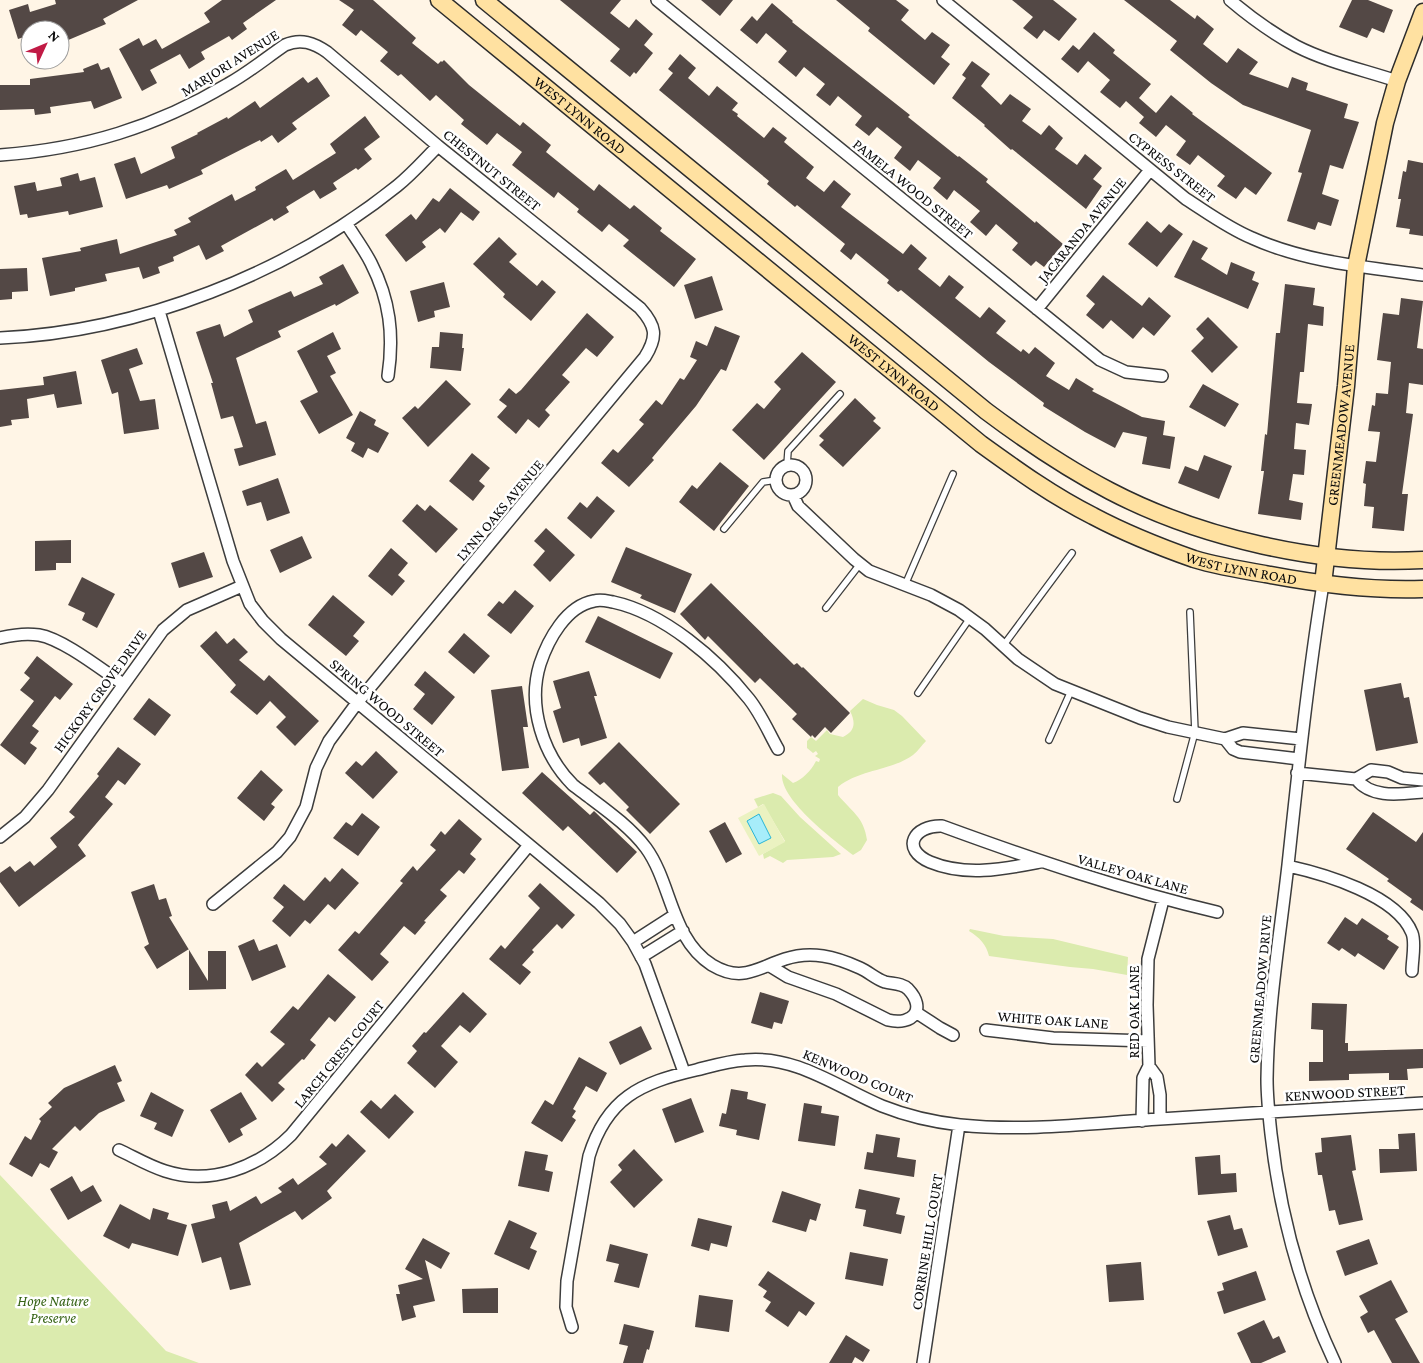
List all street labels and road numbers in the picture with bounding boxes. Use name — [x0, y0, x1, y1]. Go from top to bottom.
street label: MARJORI AVENUE — [178, 27, 282, 100]
street label: WEST LYNN ROAD — [531, 73, 629, 158]
street label: CHESTNUT STREET — [440, 126, 544, 214]
street label: CYPRESS STREET — [1126, 128, 1218, 206]
street label: PAMELA WOOD STREET — [850, 136, 976, 242]
street label: JACARANDA AVENUE — [1033, 174, 1130, 288]
street label: WEST LYNN ROAD — [845, 330, 943, 415]
street label: GREENMEADOW AVENUE — [1324, 344, 1357, 507]
street label: LYNN OAKS AVENUE — [453, 456, 547, 564]
street label: WEST LYNN ROAD — [1183, 549, 1298, 588]
street label: HICKORY GROVE DRIVE — [50, 627, 150, 755]
street label: SPRING WOOD STREET — [327, 656, 447, 760]
street label: VALLEY OAK LANE — [1076, 851, 1190, 897]
street label: GREENMEADOW DRIVE — [1246, 914, 1274, 1064]
street label: RED OAK LANE — [1126, 965, 1142, 1059]
street label: LARCH CREST COURT — [291, 997, 387, 1111]
street label: WHITE OAK LANE — [997, 1008, 1109, 1032]
street label: KENWOOD COURT — [801, 1046, 915, 1106]
street label: KENWOOD STREET — [1284, 1082, 1406, 1104]
street label: CORRINE HILL COURT — [908, 1173, 946, 1311]

